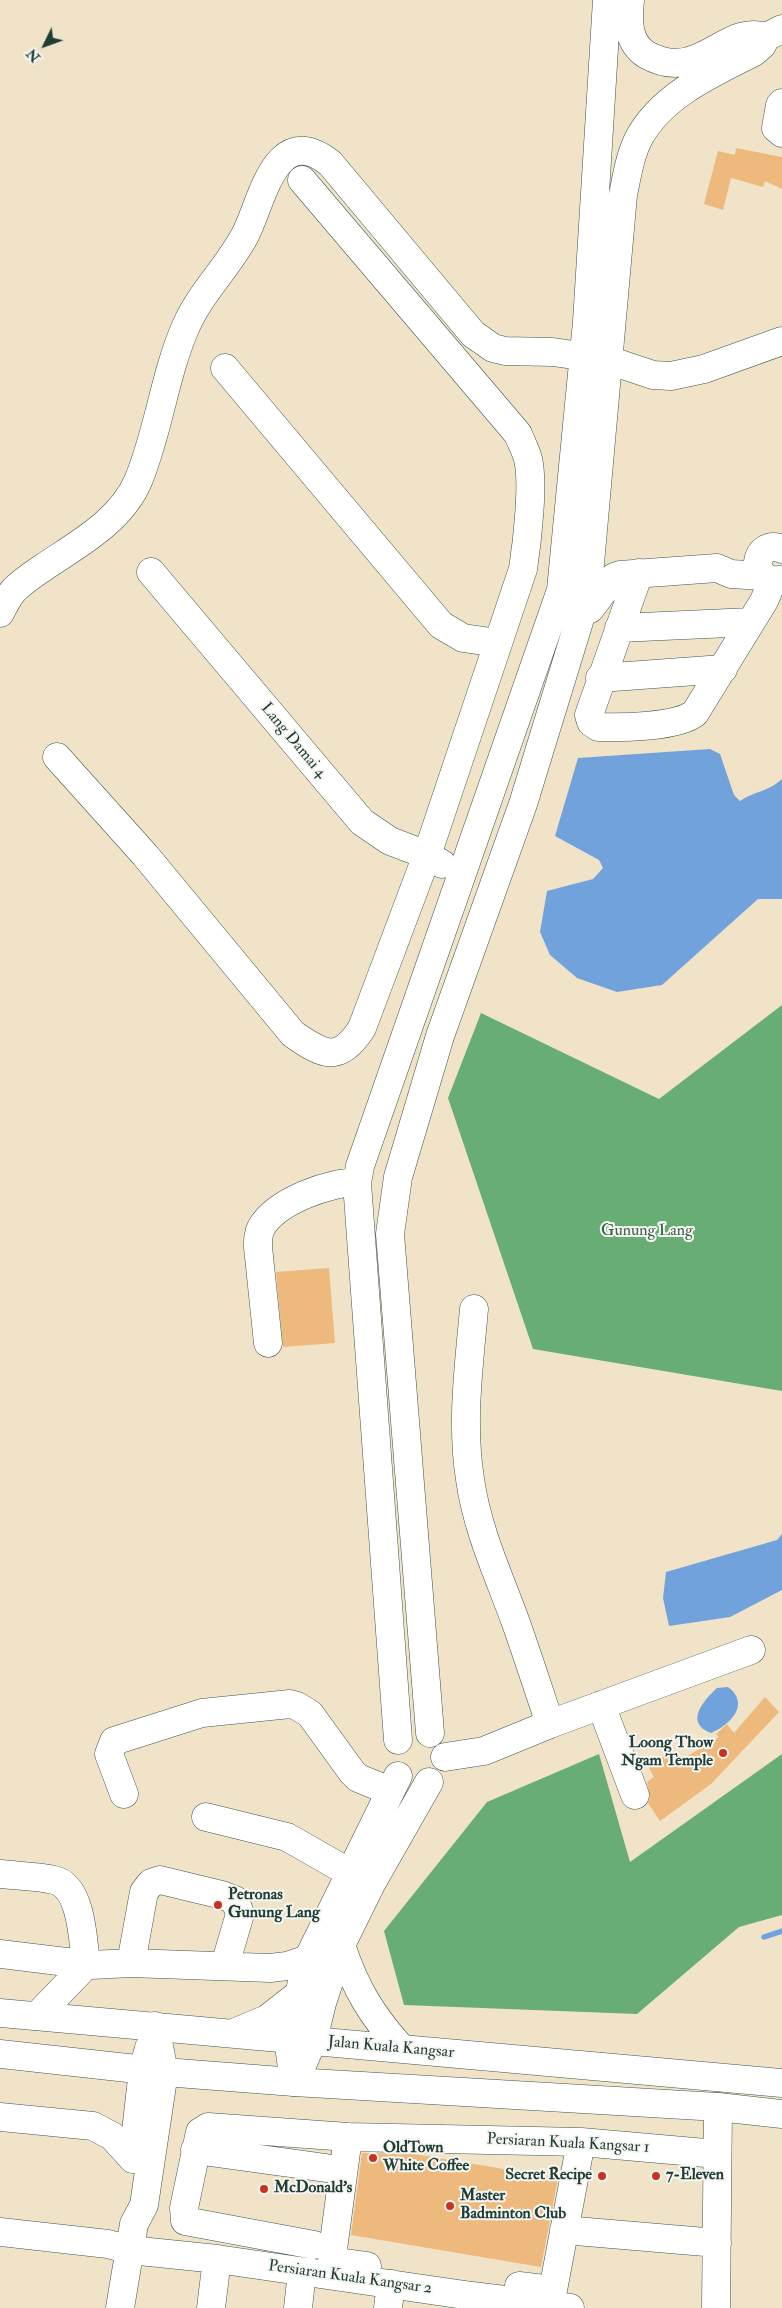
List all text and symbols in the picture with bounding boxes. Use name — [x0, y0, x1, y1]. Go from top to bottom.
north arrow — [20, 20, 70, 70]
text: N — [23, 45, 44, 66]
street label: Lang Damai 4 — [256, 699, 330, 783]
park label: Gunung Lang — [601, 1222, 693, 1242]
place label: Loong Thow Ngam Temple — [621, 1734, 713, 1772]
marker: Loong Thow Ngam Temple — [717, 1747, 729, 1759]
place label: Petronas Gunung Lang — [228, 1886, 320, 1924]
marker: Petronas Gunung Lang — [212, 1899, 224, 1911]
street label: Jalan Kuala Kangsar — [327, 2033, 455, 2063]
street label: Persiaran Kuala Kangsar 1 — [486, 2130, 650, 2158]
place label: OldTown White Coffee — [383, 2139, 469, 2177]
marker: OldTown White Coffee — [367, 2152, 379, 2164]
place label: Secret Recipe — [505, 2166, 592, 2186]
place label: 7-Eleven — [666, 2166, 724, 2186]
marker: Secret Recipe — [596, 2170, 608, 2182]
marker: 7-Eleven — [650, 2170, 662, 2182]
place label: McDonald's — [274, 2179, 352, 2199]
marker: McDonald's — [258, 2183, 270, 2195]
place label: Master Badminton Club — [460, 2187, 566, 2225]
marker: Master Badminton Club — [444, 2200, 456, 2212]
street label: Persiaran Kuala Kangsar 2 — [267, 2257, 433, 2299]

